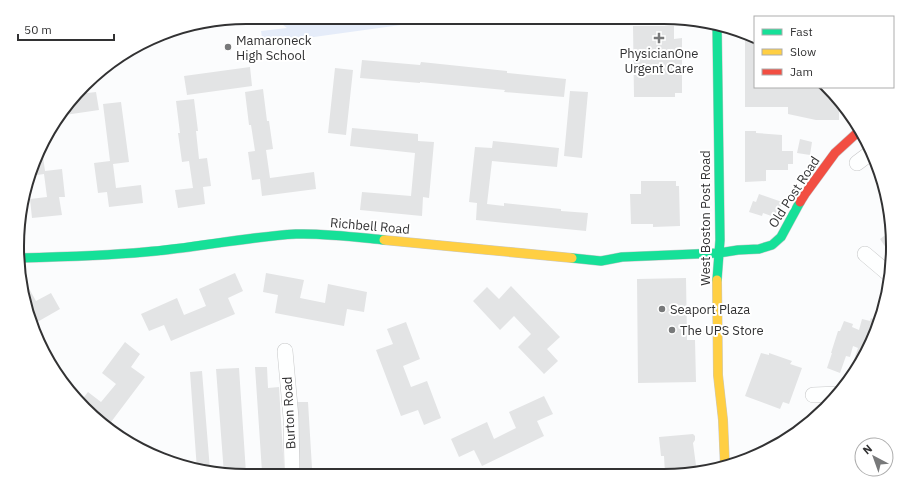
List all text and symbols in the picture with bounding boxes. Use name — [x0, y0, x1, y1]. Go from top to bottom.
scale bar — [18, 16, 114, 42]
legend — [754, 16, 894, 88]
text: 50 m — [24, 22, 52, 37]
text: Fast — [790, 24, 813, 39]
place label: Mamaroneck High School — [236, 32, 312, 64]
marker: PhysicianOne Urgent Care — [653, 32, 665, 44]
marker: Mamaroneck High School — [223, 42, 233, 52]
text: Slow — [790, 44, 816, 59]
place label: PhysicianOne Urgent Care — [619, 45, 699, 77]
text: Jam — [790, 64, 813, 79]
street label: West Boston Post Road — [697, 150, 714, 286]
street label: Old Post Road — [765, 153, 823, 231]
street label: Richbell Road — [329, 214, 411, 238]
place label: Seaport Plaza — [670, 301, 750, 318]
marker: Seaport Plaza — [657, 304, 667, 314]
place label: The UPS Store — [680, 322, 764, 339]
marker: The UPS Store — [667, 325, 677, 335]
street label: Burton Road — [279, 376, 299, 450]
north arrow — [854, 437, 894, 477]
text: N — [860, 442, 875, 457]

